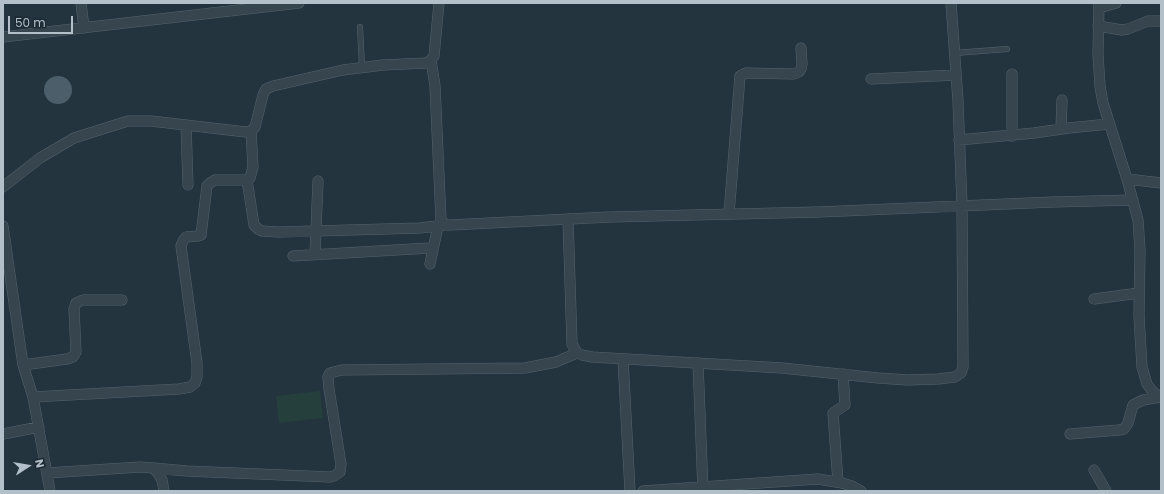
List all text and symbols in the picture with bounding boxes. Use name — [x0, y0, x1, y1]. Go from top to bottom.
scale bar — [10, 8, 75, 34]
text: 50 m — [15, 14, 46, 31]
north arrow — [8, 446, 48, 486]
text: N — [31, 458, 48, 469]

